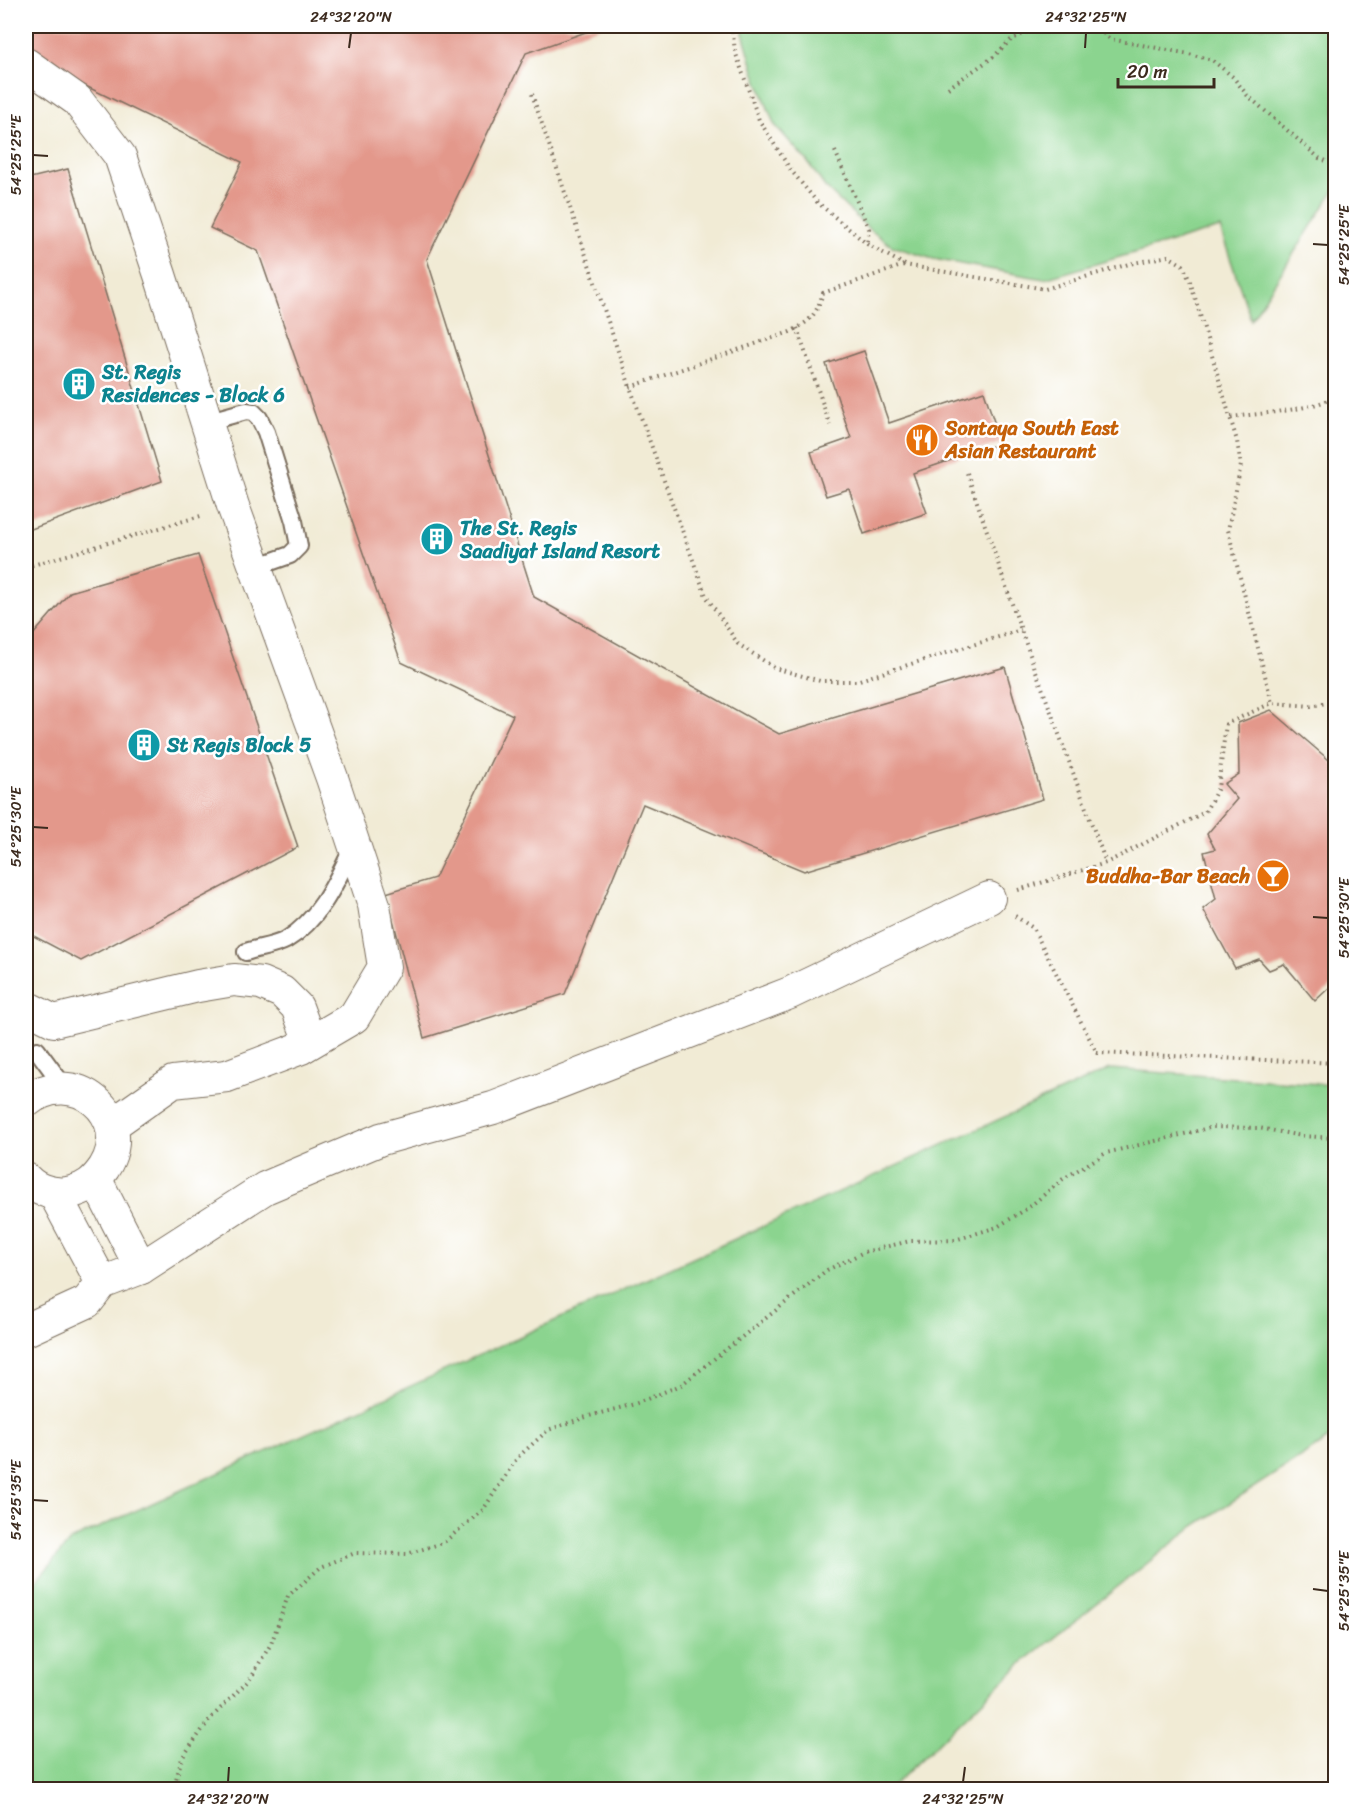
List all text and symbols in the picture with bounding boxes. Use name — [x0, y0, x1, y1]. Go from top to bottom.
text: 24°32'20"N — [310, 4, 392, 30]
text: 24°32'25"N — [1045, 4, 1127, 30]
scale bar — [1118, 51, 1214, 89]
text: 20 m — [1127, 56, 1167, 88]
text: 54°25'25"E — [3, 113, 29, 195]
text: 54°25'25"E — [1331, 203, 1357, 285]
place label: St. Regis Residences - Block 6 — [101, 355, 285, 413]
building icon: St. Regis Residences - Block 6 — [61, 366, 97, 402]
place label: Sontaya South East Asian Restaurant — [944, 411, 1119, 469]
restaurant icon: Sontaya South East Asian Restaurant — [904, 422, 940, 458]
place label: The St. Regis Saadiyat Island Resort — [459, 511, 660, 569]
building icon: The St. Regis Saadiyat Island Resort — [419, 521, 455, 557]
building icon: St Regis Block 5 — [126, 727, 162, 763]
place label: St Regis Block 5 — [166, 728, 311, 763]
text: 54°25'30"E — [3, 785, 29, 867]
bar icon: Buddha-Bar Beach — [1255, 858, 1291, 894]
place label: Buddha-Bar Beach — [1086, 859, 1251, 894]
text: 54°25'30"E — [1331, 876, 1357, 958]
text: 54°25'35"E — [3, 1458, 29, 1540]
text: 54°25'35"E — [1331, 1549, 1357, 1631]
text: 24°32'20"N — [187, 1786, 269, 1812]
text: 24°32'25"N — [922, 1786, 1004, 1812]

